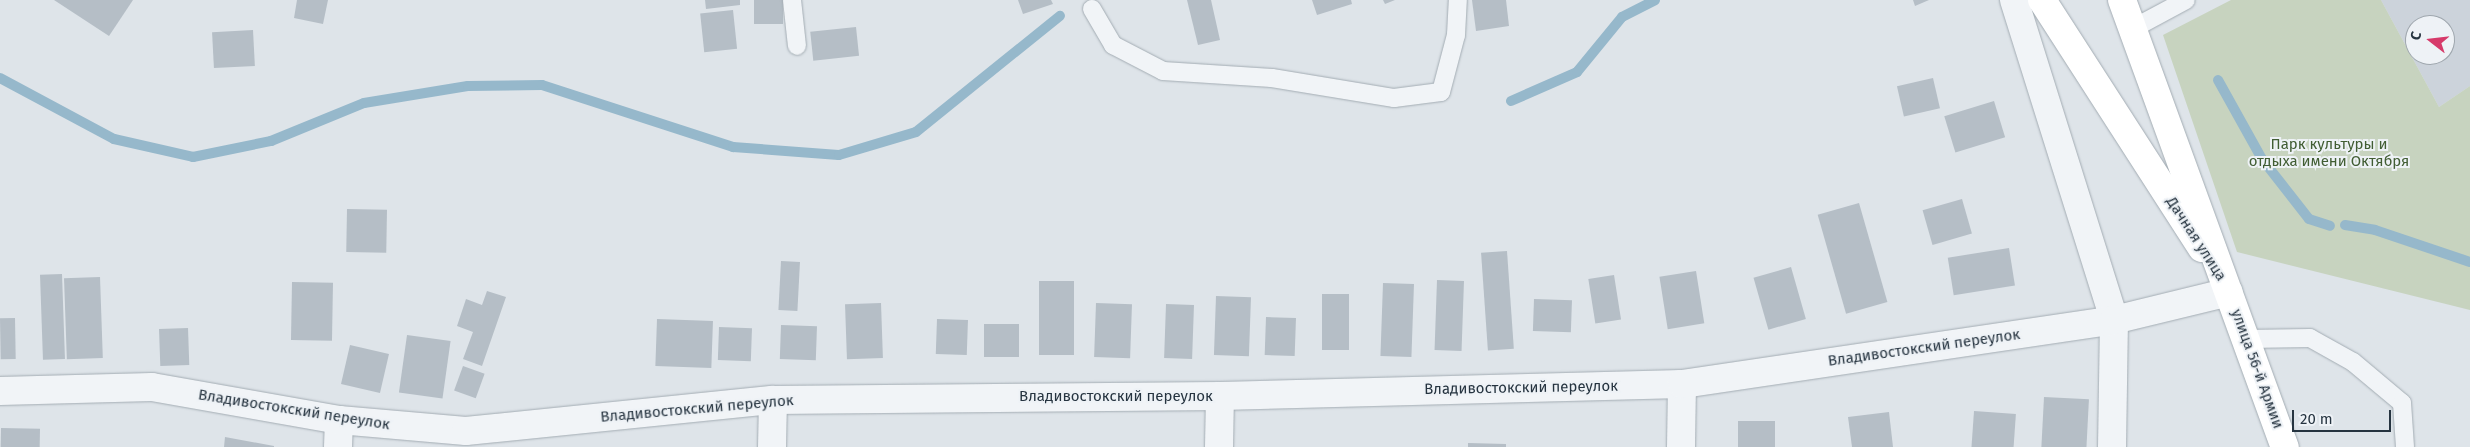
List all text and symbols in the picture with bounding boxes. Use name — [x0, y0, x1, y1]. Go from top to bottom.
north arrow — [2405, 15, 2455, 65]
text: С — [2407, 30, 2425, 42]
park label: Парк культуры и отдыха имени Октября — [2249, 135, 2409, 170]
street label: Дачная улица — [2162, 194, 2230, 284]
street label: улица 56-й Армии — [2227, 307, 2287, 431]
street label: Владивостокский переулок — [1827, 326, 2021, 370]
street label: Владивостокский переулок — [1424, 377, 1618, 399]
street label: Владивостокский переулок — [197, 386, 391, 434]
street label: Владивостокский переулок — [1019, 388, 1213, 406]
street label: Владивостокский переулок — [600, 392, 794, 426]
scale bar — [2295, 400, 2394, 432]
text: 20 m — [2300, 410, 2333, 428]

